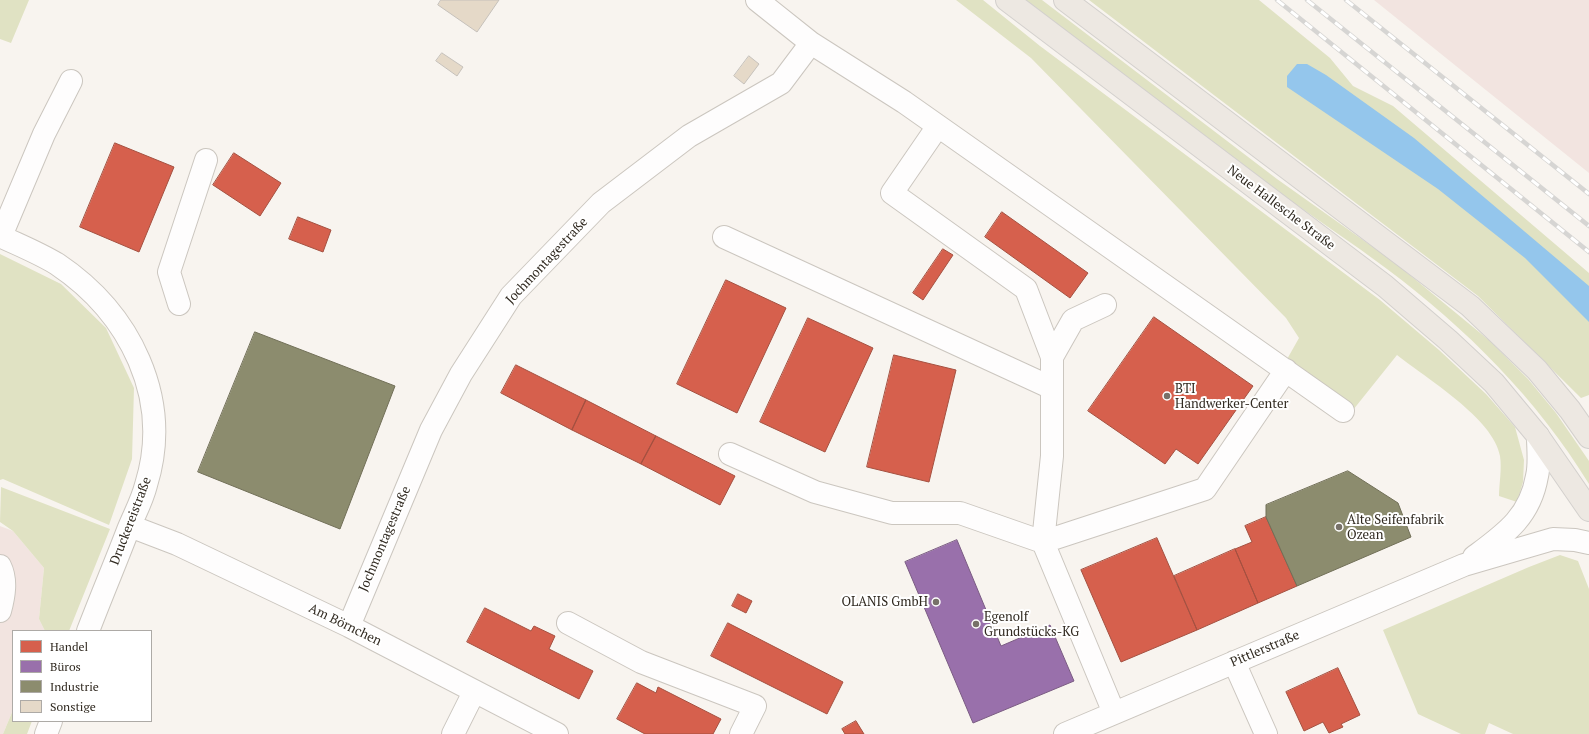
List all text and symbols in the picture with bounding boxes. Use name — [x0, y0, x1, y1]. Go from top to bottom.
street label: Neue Hallesche Straße — [1224, 162, 1338, 254]
street label: Jochmontagestraße — [503, 214, 591, 308]
place label: BTI Handwerker-Center — [1175, 381, 1289, 412]
marker: BTI Handwerker-Center — [1162, 391, 1172, 401]
street label: Druckereistraße — [107, 475, 155, 567]
street label: Jochmontagestraße — [356, 484, 414, 594]
place label: Alte Seifenfabrik Ozean — [1347, 512, 1444, 543]
marker: Alte Seifenfabrik Ozean — [1334, 522, 1344, 532]
place label: OLANIS GmbH — [841, 594, 928, 610]
marker: OLANIS GmbH — [931, 597, 941, 607]
street label: Am Börnchen — [306, 601, 384, 649]
place label: Egenolf Grundstücks-KG — [984, 609, 1079, 640]
marker: Egenolf Grundstücks-KG — [971, 619, 981, 629]
street label: Pittlerstraße — [1228, 627, 1302, 671]
legend — [12, 630, 152, 722]
text: Handel — [50, 639, 88, 654]
text: Büros — [50, 659, 81, 674]
text: Industrie — [50, 679, 99, 694]
text: Sonstige — [50, 699, 96, 714]

